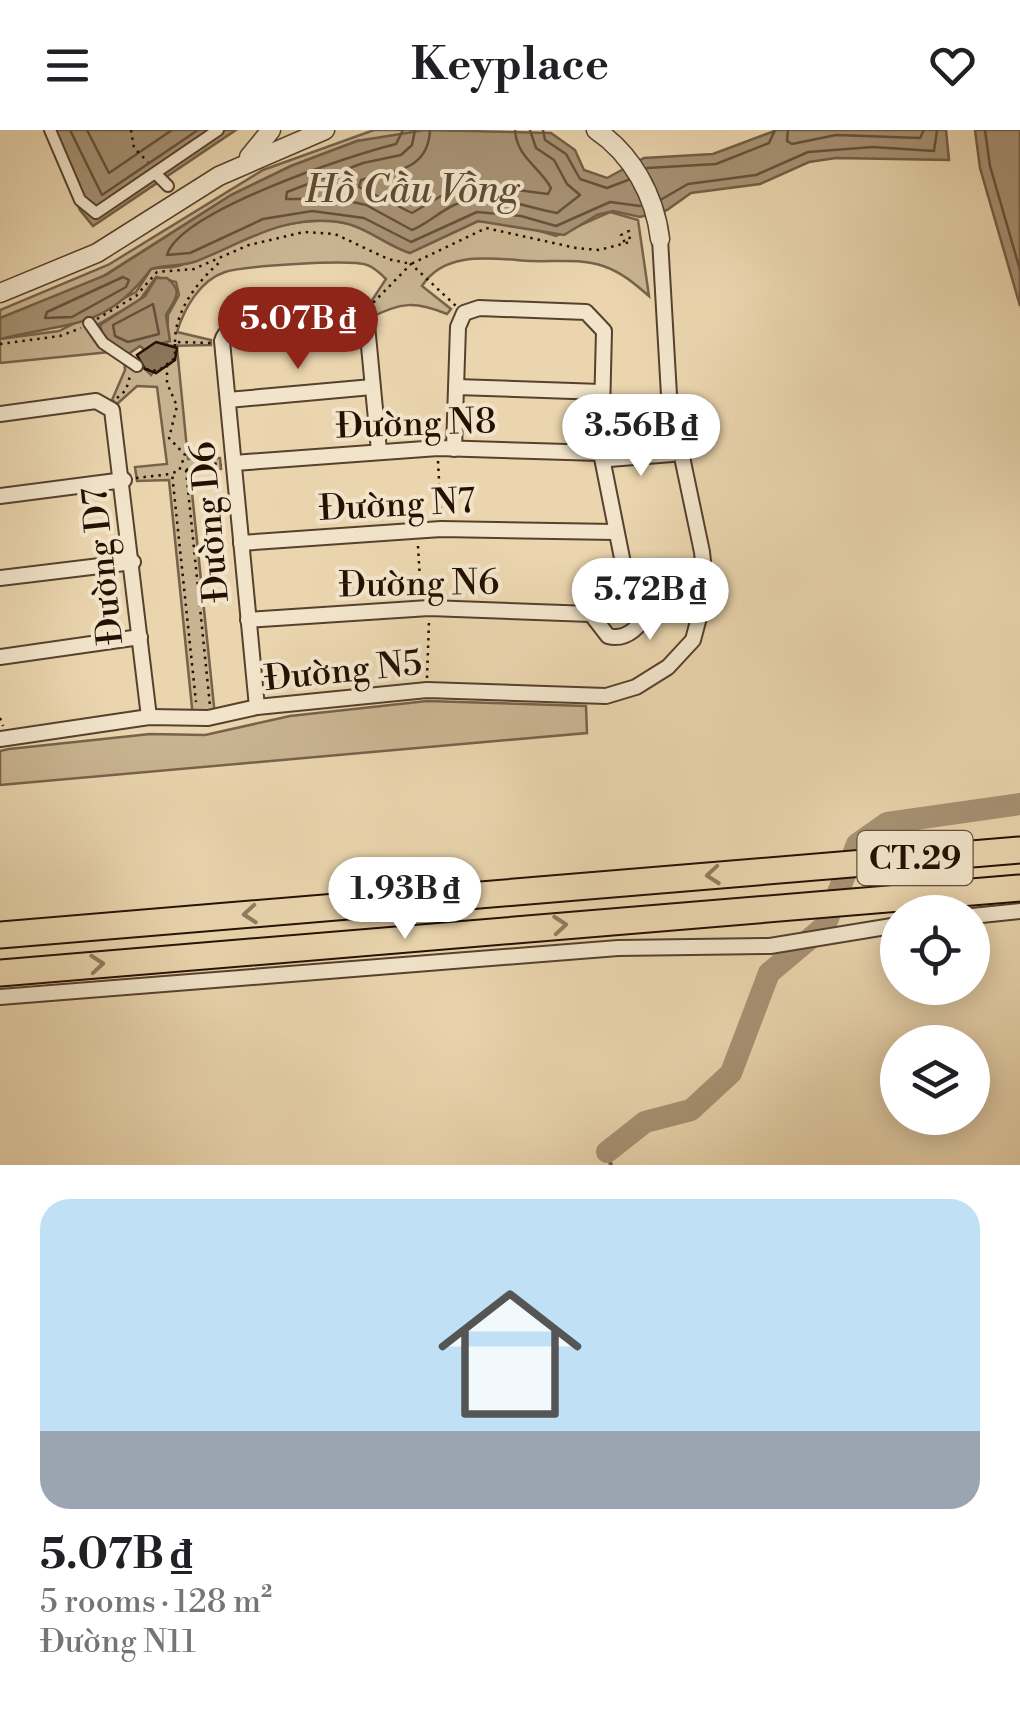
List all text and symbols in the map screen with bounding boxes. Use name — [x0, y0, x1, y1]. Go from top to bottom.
text: Keyplace — [411, 37, 609, 94]
icon: menu — [40, 38, 95, 93]
icon: heart — [925, 38, 980, 93]
water label: Hồ Cầu Vồng — [304, 167, 521, 214]
pin: 5.07B ₫ — [206, 287, 390, 372]
text: 5.07B ₫ — [240, 299, 356, 339]
pin: 3.56B ₫ — [549, 394, 733, 479]
street label: Đường N8 — [335, 400, 497, 449]
text: 3.56B ₫ — [584, 406, 698, 446]
street label: Đường D6 — [182, 440, 239, 604]
street label: Đường N7 — [318, 480, 477, 531]
street label: Đường D7 — [74, 485, 133, 647]
pin: 5.72B ₫ — [558, 558, 742, 643]
street label: Đường N6 — [339, 562, 500, 607]
text: 5.72B ₫ — [594, 570, 706, 610]
street label: Đường N5 — [262, 642, 424, 701]
road number: CT.29 — [858, 831, 972, 885]
pin: 1.93B ₫ — [313, 857, 497, 942]
one-way arrow — [705, 863, 721, 885]
text: 1.93B ₫ — [350, 869, 460, 909]
map controls — [880, 895, 990, 1135]
button: locate — [880, 895, 990, 1005]
one-way arrow — [242, 903, 258, 925]
one-way arrow — [553, 915, 569, 936]
one-way arrow — [90, 954, 106, 976]
button: layers — [880, 1025, 990, 1135]
icon: home — [420, 1264, 600, 1444]
text: 5.07B ₫ — [40, 1529, 192, 1582]
text: 5 rooms · 128 m² — [40, 1582, 272, 1622]
text: Đường N11 — [40, 1622, 196, 1662]

